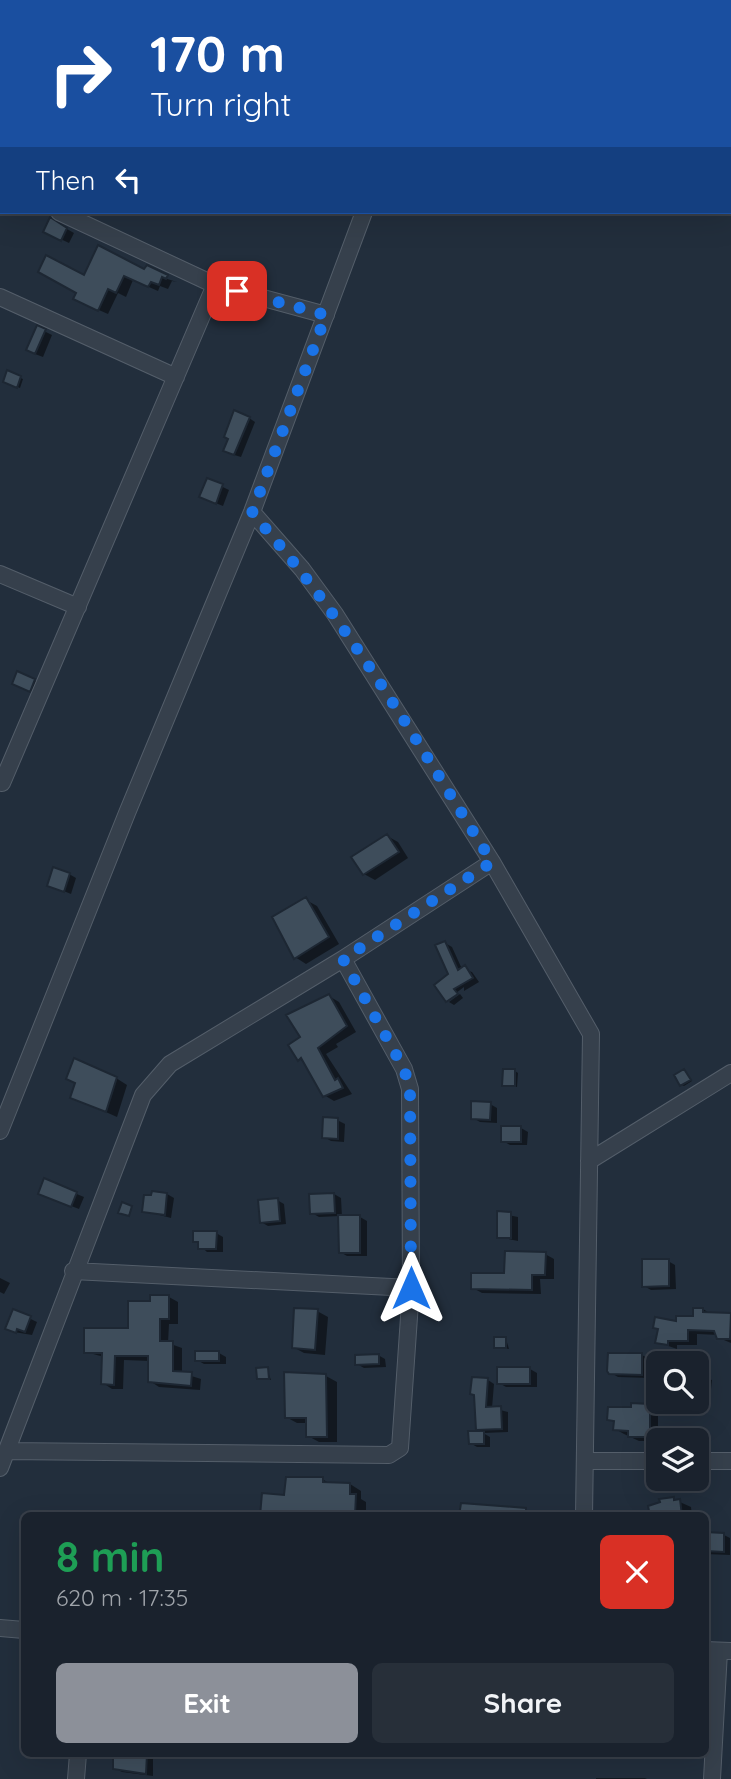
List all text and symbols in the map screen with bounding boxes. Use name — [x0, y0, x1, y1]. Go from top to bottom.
text: 170 m — [150, 23, 285, 84]
icon: right — [35, 28, 126, 119]
text: Turn right — [150, 84, 291, 124]
icon: left — [109, 161, 147, 199]
text: Then — [35, 164, 95, 197]
pin — [207, 261, 267, 321]
icon: arrive — [218, 272, 256, 310]
position arrow — [374, 1251, 448, 1325]
map controls — [646, 1351, 709, 1491]
button: search — [646, 1351, 709, 1414]
button: layers — [646, 1428, 709, 1491]
text: 8 min — [56, 1530, 164, 1583]
button: close — [600, 1535, 674, 1609]
text: 620 m · 17:35 — [56, 1583, 188, 1612]
button: Exit — [56, 1663, 358, 1743]
button: Share — [372, 1663, 674, 1743]

